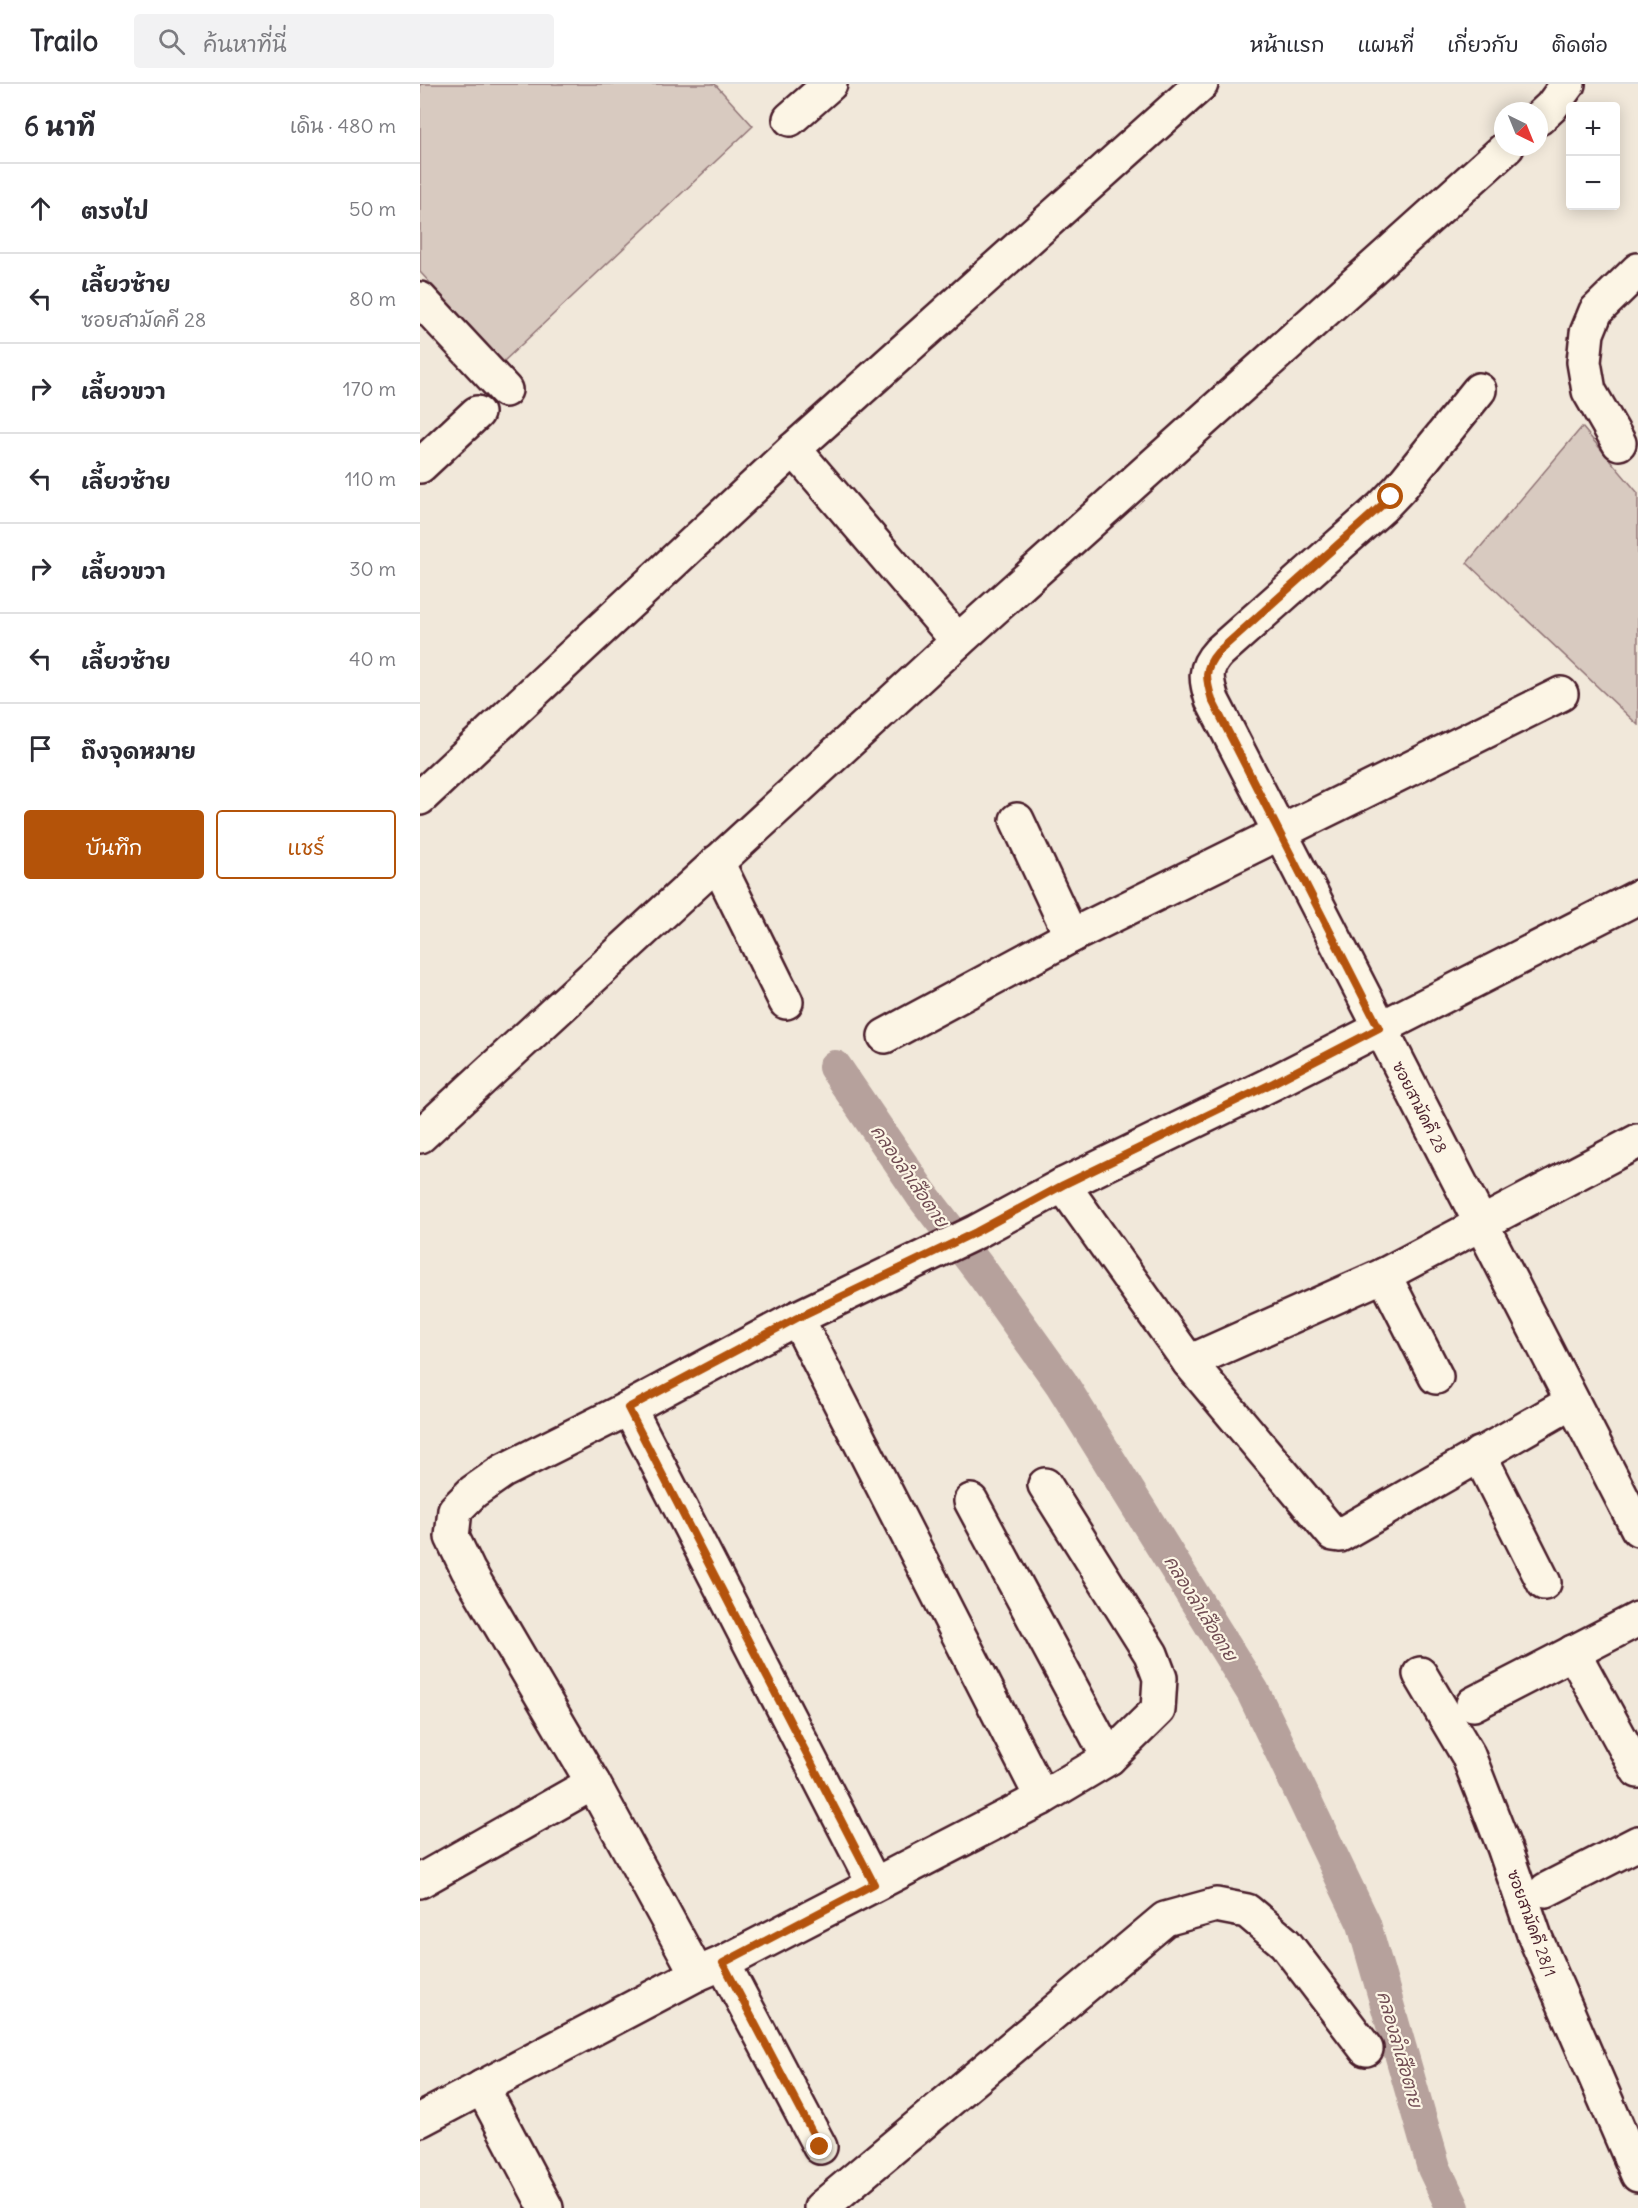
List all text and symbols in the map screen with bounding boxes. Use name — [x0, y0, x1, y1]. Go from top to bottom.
search box — [134, 14, 554, 68]
text: Trailo — [30, 23, 98, 59]
icon: search — [155, 25, 188, 58]
text: ค้นหาที่นี่ — [203, 30, 287, 58]
text: หน้าแรก — [1250, 31, 1325, 58]
text: แผนที่ — [1358, 31, 1414, 58]
text: เกี่ยวกับ — [1447, 31, 1519, 58]
text: ติดต่อ — [1552, 31, 1608, 58]
north arrow — [1494, 102, 1548, 156]
map controls — [1566, 102, 1620, 210]
button: + — [1566, 102, 1620, 156]
text: 6 นาที — [24, 110, 95, 143]
text: เดิน · 480 m — [290, 113, 396, 138]
button: − — [1566, 156, 1620, 210]
icon: ahead — [24, 192, 57, 225]
text: 50 m — [349, 196, 396, 221]
text: ตรงไป — [81, 197, 149, 225]
text: เลี้ยวซ้าย — [81, 270, 171, 298]
icon: left — [24, 282, 57, 315]
text: 80 m — [349, 286, 396, 311]
text: ซอยสามัคคี 28 — [81, 307, 206, 332]
icon: right — [24, 372, 57, 405]
text: 170 m — [343, 376, 396, 401]
text: เลี้ยวขวา — [81, 377, 165, 405]
icon: left — [24, 462, 57, 495]
text: 110 m — [345, 466, 396, 491]
text: เลี้ยวซ้าย — [81, 467, 171, 495]
route start — [1377, 483, 1403, 509]
icon: right — [24, 552, 57, 585]
text: 30 m — [349, 556, 396, 581]
text: เลี้ยวขวา — [81, 557, 165, 585]
icon: left — [24, 642, 57, 675]
text: 40 m — [349, 646, 396, 671]
text: เลี้ยวซ้าย — [81, 647, 171, 675]
icon: arrive — [24, 732, 57, 765]
text: ถึงจุดหมาย — [81, 737, 196, 765]
button: บันทึก — [24, 810, 204, 879]
button: แชร์ — [216, 810, 396, 879]
street label: ซอยสามัคคี 28 — [1388, 1058, 1452, 1156]
water label: คลองลำเสือตาย — [866, 1120, 955, 1233]
water label: คลองลำเสือตาย — [1159, 1551, 1243, 1666]
street label: ซอยสามัคคี 28/1 — [1503, 1867, 1561, 1979]
water label: คลองลำเสือตาย — [1372, 1988, 1428, 2111]
route end — [806, 2133, 832, 2159]

